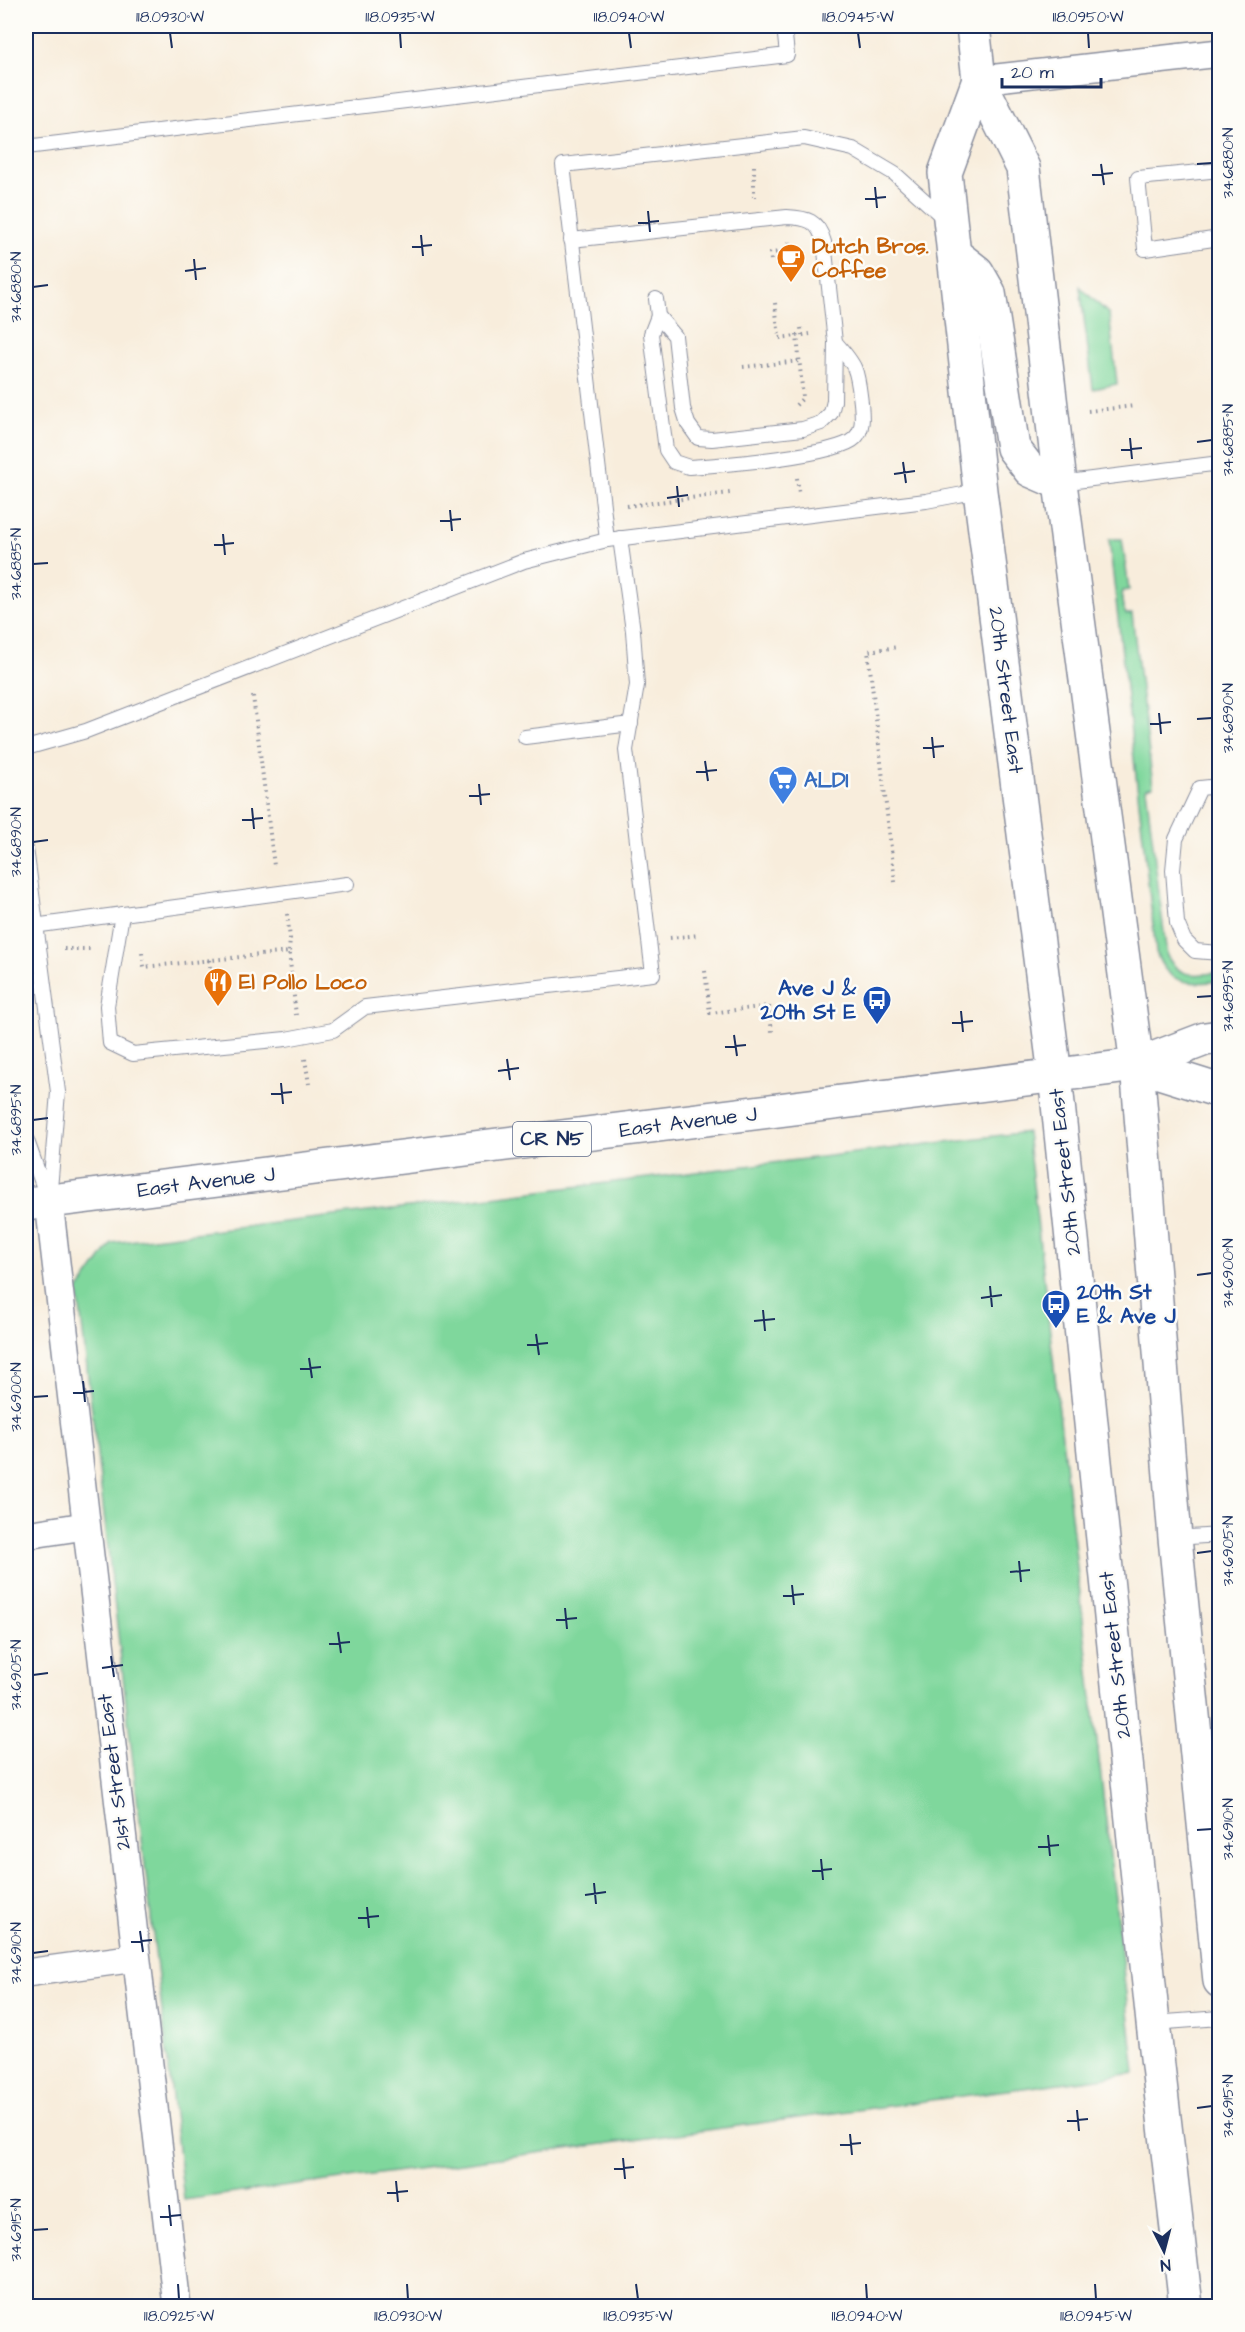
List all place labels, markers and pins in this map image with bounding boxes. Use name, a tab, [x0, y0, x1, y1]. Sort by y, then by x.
place label: Dutch Bros. Coffee	[812, 232, 929, 285]
cafe icon: Dutch Bros. Coffee	[775, 242, 807, 284]
supermarket icon: ALDI	[767, 764, 799, 806]
place label: ALDI	[804, 766, 849, 795]
restaurant icon: El Pollo Loco	[202, 966, 234, 1008]
place label: El Pollo Loco	[239, 968, 367, 997]
place label: Ave J & 20th St E	[760, 974, 857, 1027]
bus stop icon: Ave J & 20th St E	[861, 984, 893, 1026]
place label: 20th St E & Ave J	[1076, 1278, 1176, 1331]
bus stop icon: 20th St E & Ave J	[1040, 1288, 1072, 1330]

